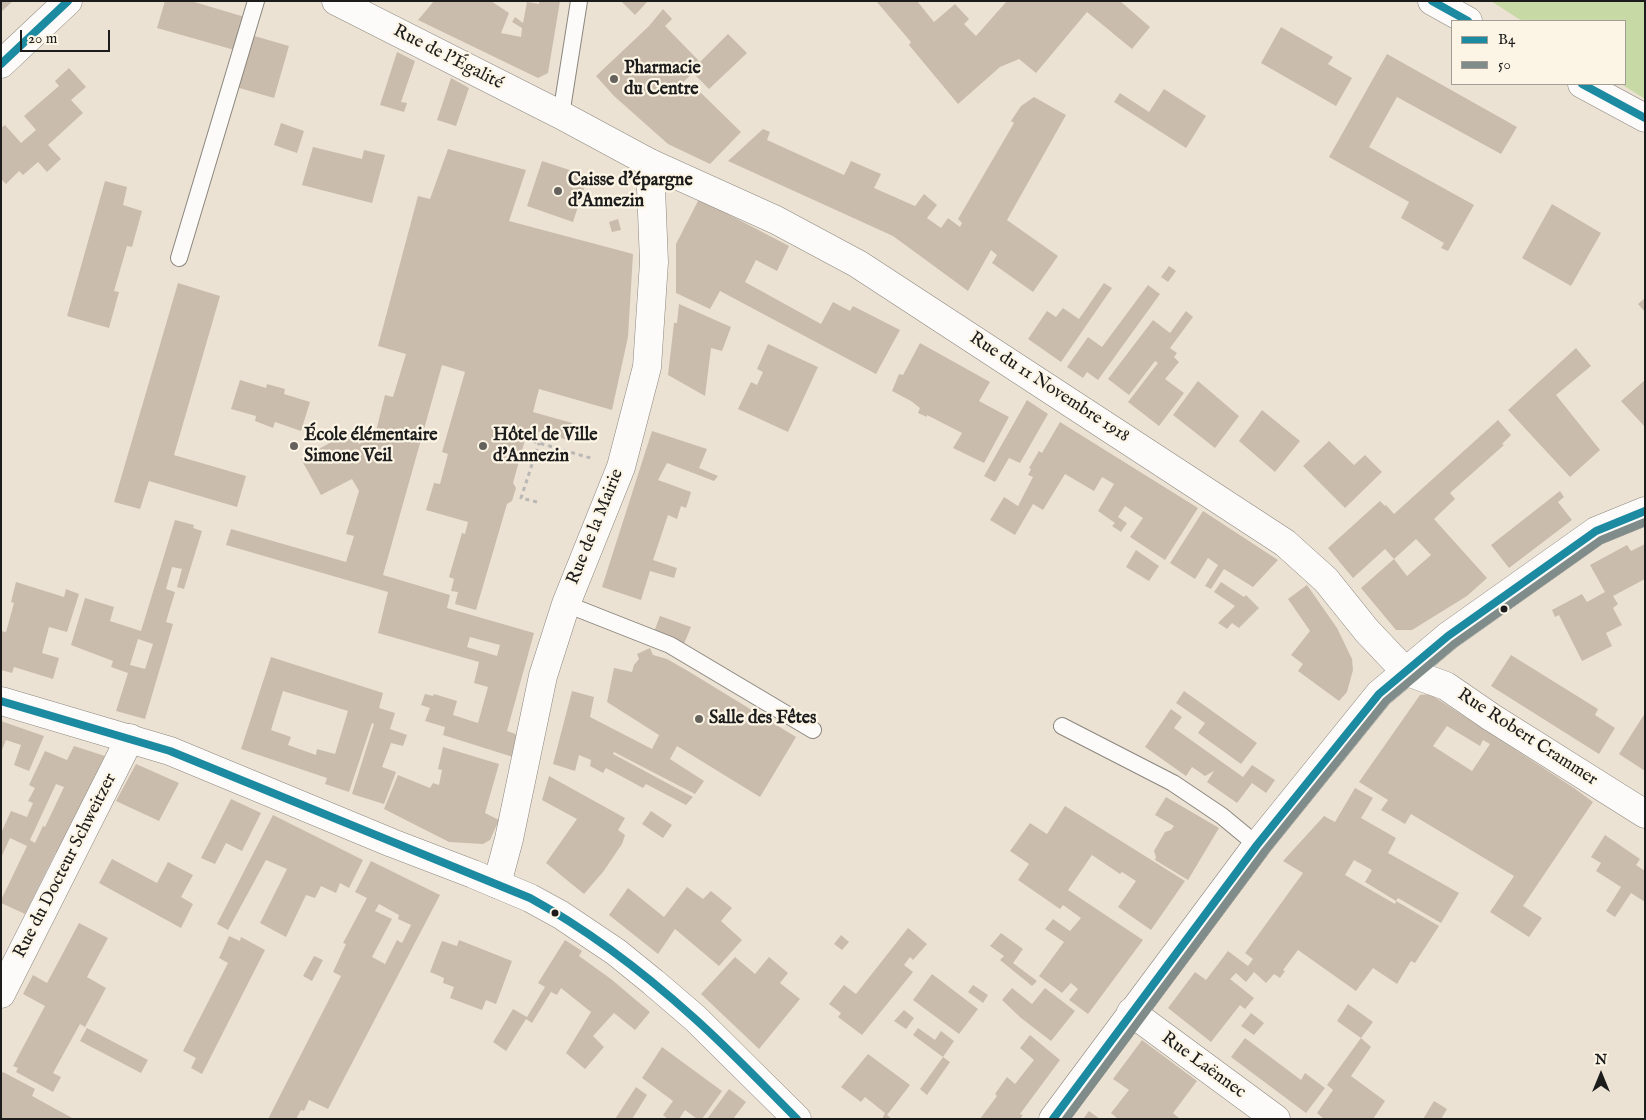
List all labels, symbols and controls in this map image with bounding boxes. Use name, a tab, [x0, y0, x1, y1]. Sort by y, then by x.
scale bar	[22, 20, 112, 52]
legend	[1451, 20, 1626, 85]
street label: Rue de l'Égalité	[389, 21, 507, 95]
text: 20 m	[28, 29, 57, 48]
text: B4	[1498, 30, 1515, 49]
text: 50	[1498, 55, 1511, 74]
place label: Pharmacie du Centre	[624, 58, 701, 100]
marker: Pharmacie du Centre	[608, 73, 620, 85]
place label: Caisse d'épargne d'Annezin	[568, 170, 693, 212]
marker: Caisse d'épargne d'Annezin	[552, 185, 564, 197]
street label: Rue du 11 Novembre 1918	[965, 328, 1133, 448]
place label: École élémentaire Simone Veil	[304, 425, 438, 468]
place label: Hôtel de Ville d'Annezin	[493, 425, 598, 468]
marker: École élémentaire Simone Veil	[288, 440, 300, 452]
marker: Hôtel de Ville d'Annezin	[477, 440, 489, 452]
street label: Rue de la Mairie	[563, 466, 629, 588]
unlabelled marker	[1499, 604, 1509, 614]
street label: Rue Robert Crammer	[1453, 685, 1601, 791]
place label: Salle des Fêtes	[709, 708, 816, 730]
marker: Salle des Fêtes	[693, 713, 705, 725]
street label: Rue du Docteur Schweitzer	[10, 770, 122, 962]
unlabelled marker	[550, 908, 560, 918]
street label: Rue Laënnec	[1157, 1028, 1249, 1104]
north arrow	[1576, 1050, 1626, 1100]
text: N	[1595, 1051, 1607, 1069]

